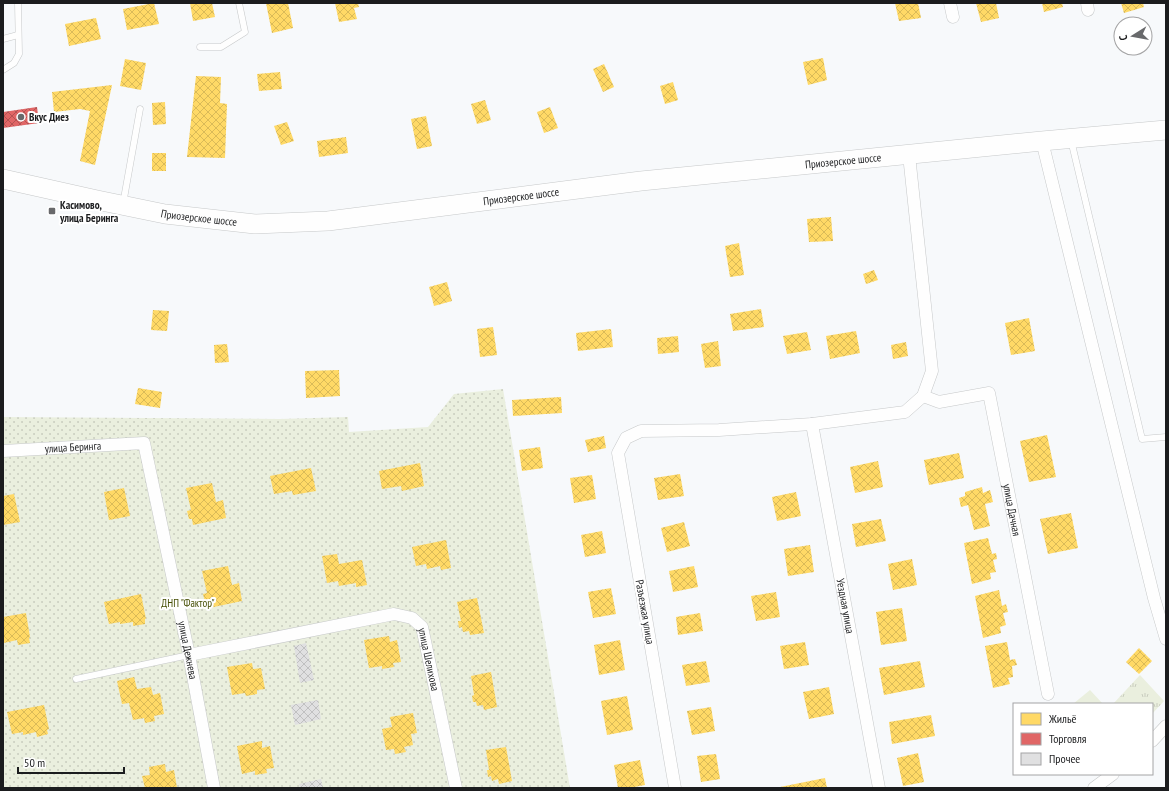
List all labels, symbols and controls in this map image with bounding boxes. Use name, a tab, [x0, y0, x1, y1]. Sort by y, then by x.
north arrow	[1113, 16, 1153, 56]
text: С	[1116, 34, 1131, 42]
place label: Вкус Диез	[29, 110, 69, 124]
marker: Вкус Диез	[16, 112, 26, 122]
street label: Приозерское шоссе	[804, 150, 882, 172]
street label: Приозерское шоссе	[482, 184, 560, 208]
place label: Касимово, улица Беринга	[59, 198, 119, 225]
marker: Касимово, улица Беринга	[47, 206, 57, 216]
street label: Приозерское шоссе	[160, 206, 238, 229]
street label: улица Беринга	[44, 438, 101, 456]
street label: улица Дачная	[1000, 483, 1024, 537]
street label: Уездная улица	[834, 577, 857, 635]
street label: Разъезжая улица	[632, 579, 658, 645]
park label: ДНП "Фактор"	[161, 596, 215, 610]
street label: улица Дежнева	[175, 620, 200, 680]
street label: улица Шелихова	[415, 626, 442, 692]
legend	[1013, 703, 1153, 775]
text: Жильё	[1048, 711, 1076, 726]
text: Торговля	[1049, 731, 1087, 746]
scale bar	[18, 749, 124, 775]
text: Прочее	[1049, 751, 1080, 766]
text: 50 m	[24, 755, 45, 770]

